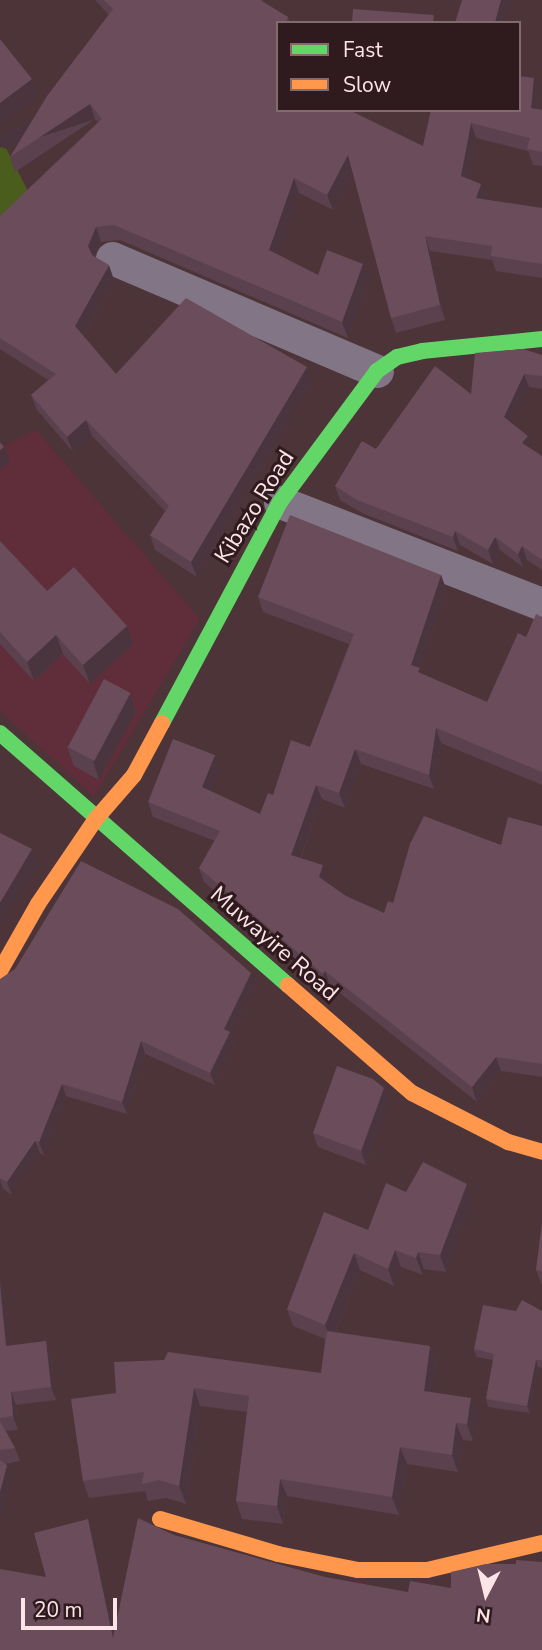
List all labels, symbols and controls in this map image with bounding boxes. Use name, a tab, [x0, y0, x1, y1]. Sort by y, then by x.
legend	[276, 21, 521, 112]
text: Fast	[343, 36, 383, 64]
text: Slow	[343, 71, 391, 99]
street label: Kibazo Road	[209, 445, 301, 569]
street label: Muwayire Road	[204, 881, 344, 1007]
north arrow	[451, 1559, 521, 1629]
scale bar	[24, 1584, 121, 1628]
text: 20 m	[34, 1596, 83, 1624]
text: N	[475, 1601, 492, 1629]

